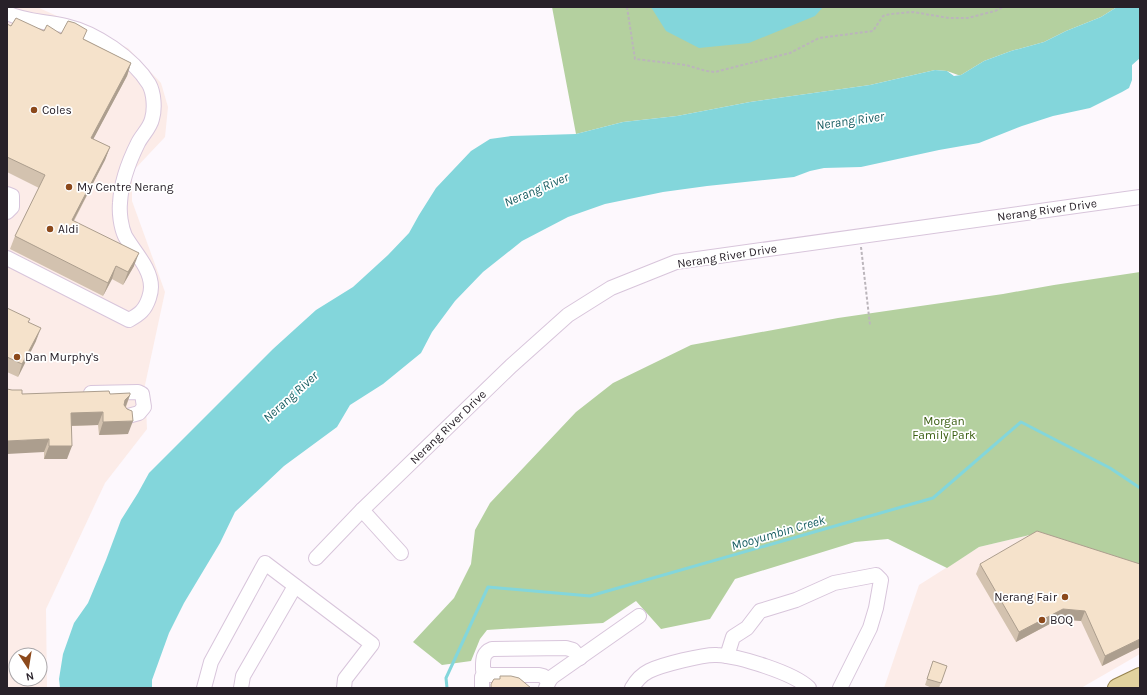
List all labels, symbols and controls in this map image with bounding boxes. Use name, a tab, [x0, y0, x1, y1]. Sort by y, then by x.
place label: Coles	[42, 103, 72, 117]
marker: Coles	[29, 105, 39, 115]
water label: Nerang River	[815, 108, 886, 133]
water label: Nerang River	[502, 169, 571, 210]
place label: My Centre Nerang	[77, 180, 174, 194]
marker: My Centre Nerang	[64, 182, 74, 192]
street label: Nerang River Drive	[996, 196, 1098, 224]
place label: Aldi	[58, 222, 79, 236]
marker: Aldi	[45, 224, 55, 234]
street label: Nerang River Drive	[676, 241, 778, 271]
place label: Dan Murphy's	[25, 350, 99, 364]
marker: Dan Murphy's	[12, 352, 22, 362]
water label: Nerang River	[260, 368, 321, 425]
street label: Nerang River Drive	[407, 387, 489, 467]
park label: Morgan Family Park	[912, 414, 976, 442]
water label: Mooyumbin Creek	[730, 512, 827, 553]
place label: Nerang Fair	[994, 590, 1058, 604]
marker: Nerang Fair	[1060, 592, 1070, 602]
place label: BOQ	[1050, 613, 1073, 627]
marker: BOQ	[1037, 615, 1047, 625]
north arrow	[8, 647, 48, 687]
text: N	[25, 669, 35, 683]

